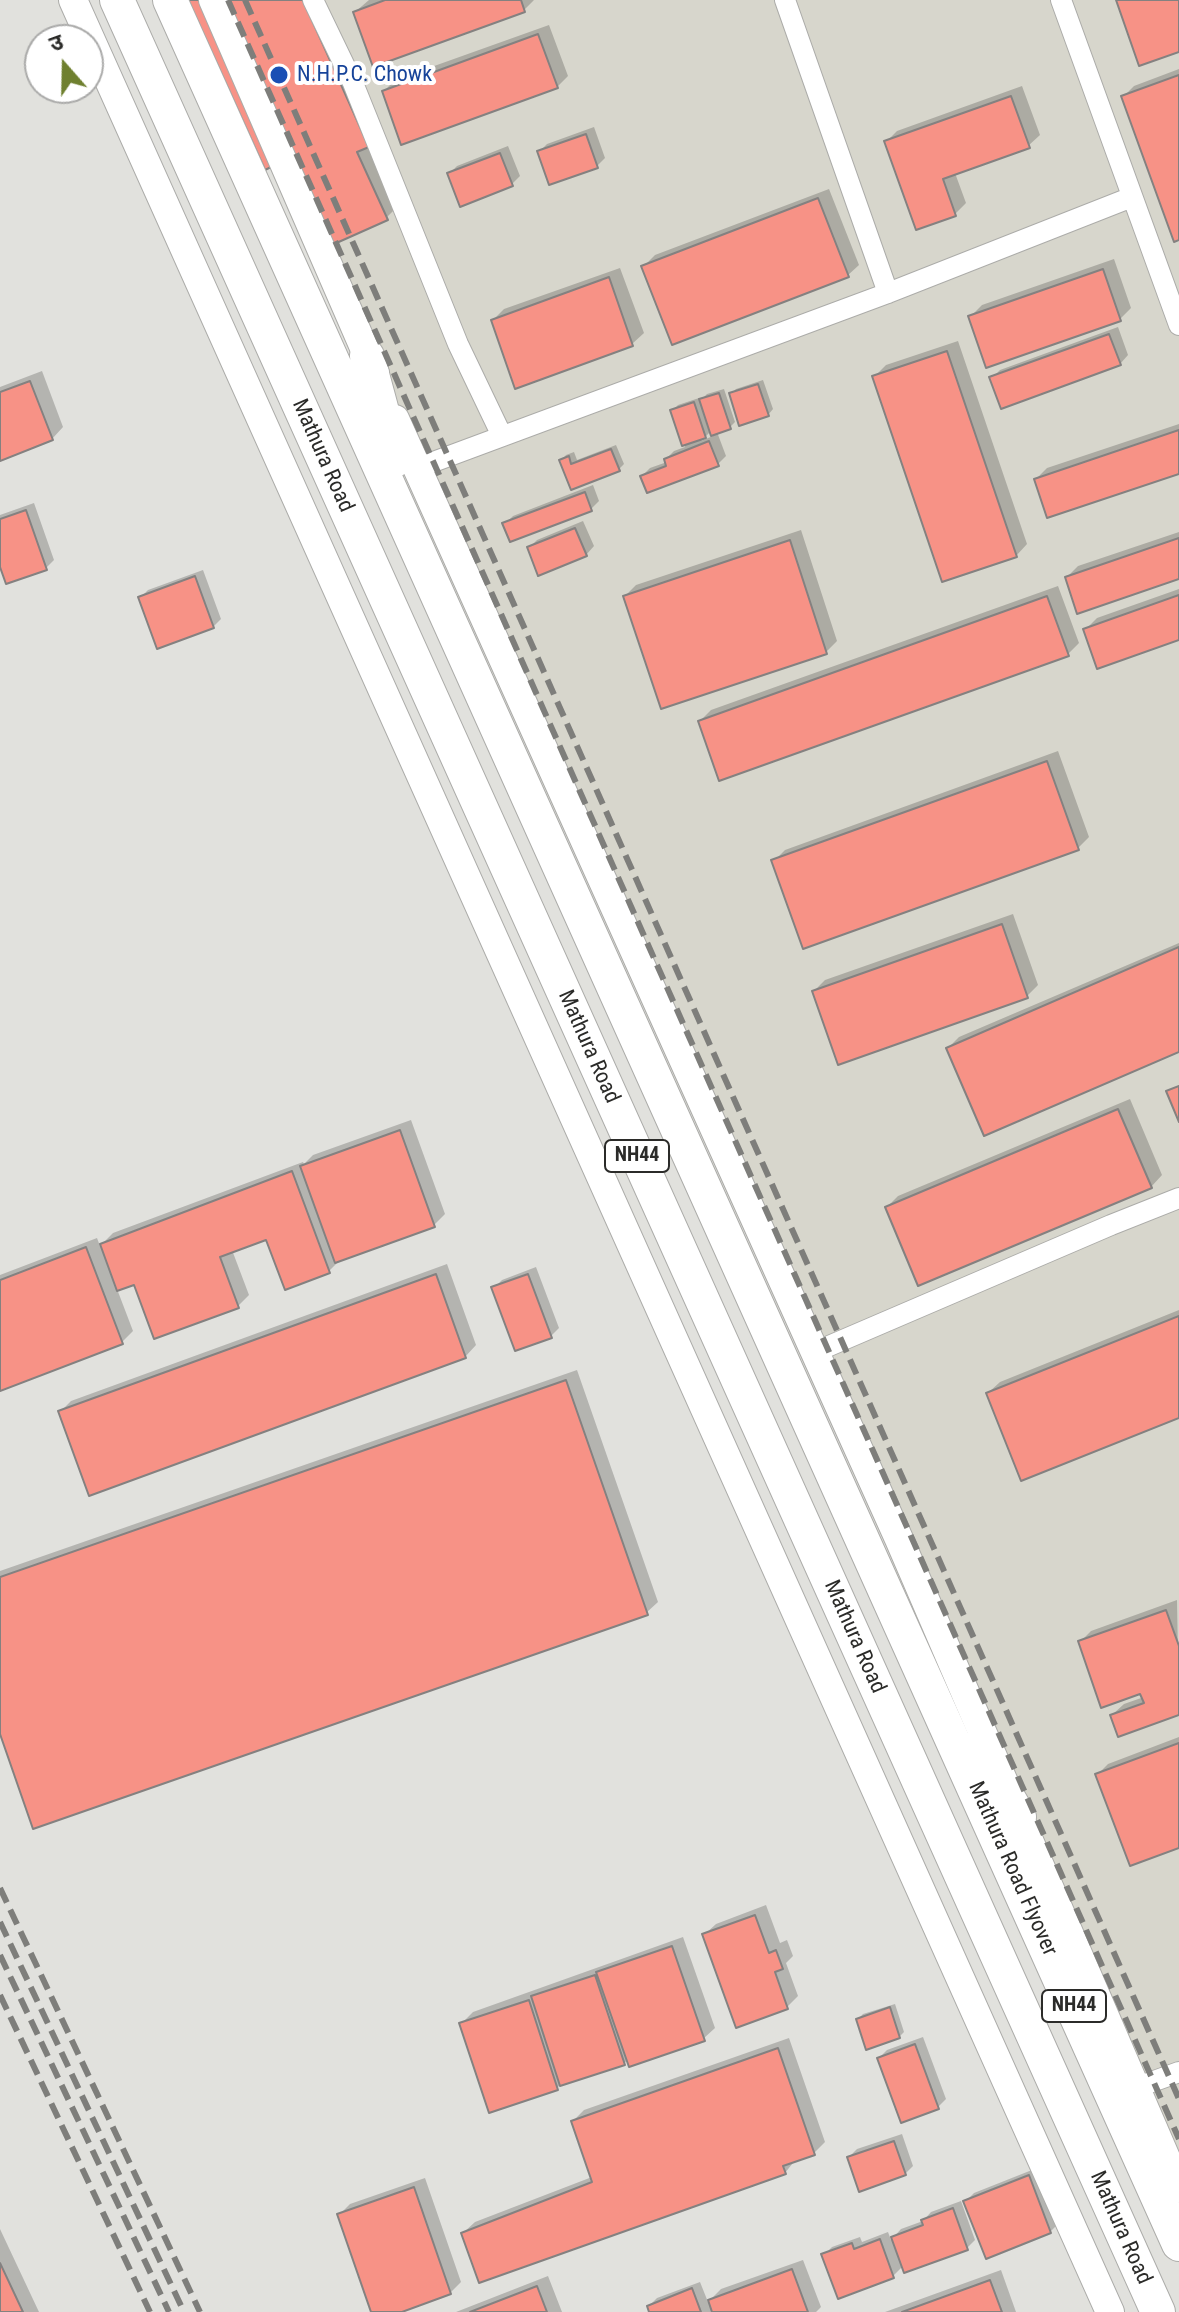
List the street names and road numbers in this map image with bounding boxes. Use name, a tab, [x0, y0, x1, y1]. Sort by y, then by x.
street label: Mathura Road	[285, 395, 359, 517]
street label: Mathura Road	[551, 986, 625, 1108]
road number: NH44	[605, 1140, 669, 1172]
street label: Mathura Road	[817, 1576, 891, 1698]
street label: Mathura Road Flyover	[962, 1778, 1062, 1960]
road number: NH44	[1042, 1990, 1106, 2022]
street label: Mathura Road	[1083, 2167, 1157, 2289]

